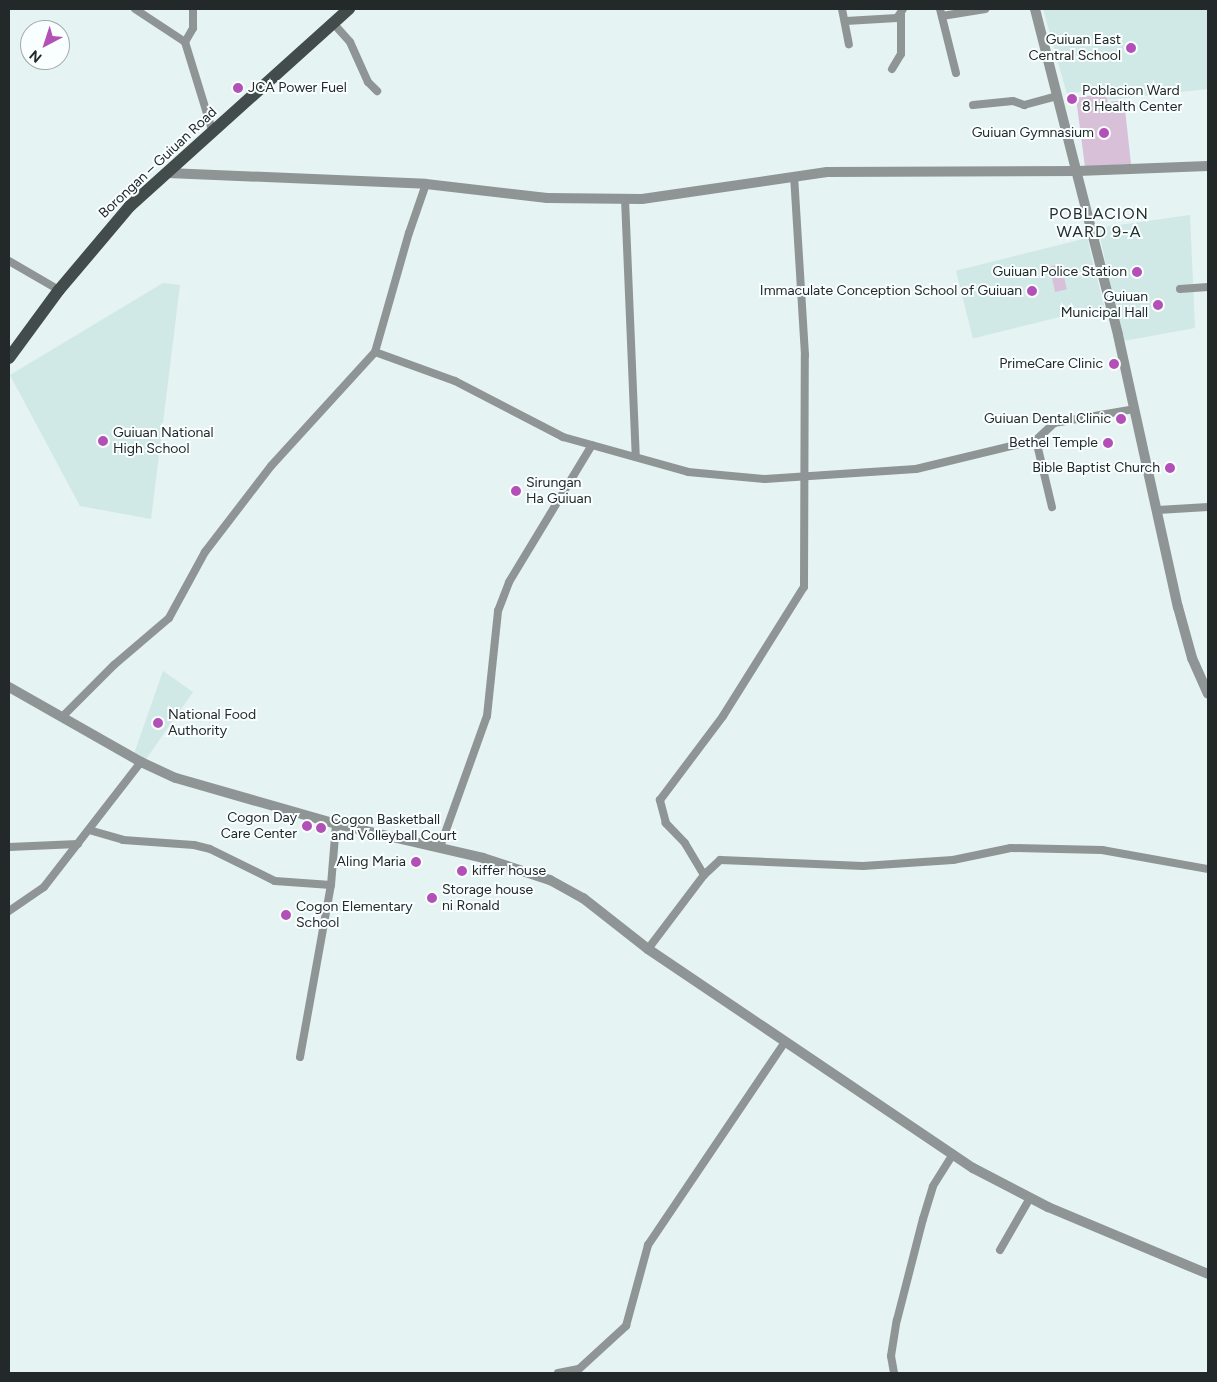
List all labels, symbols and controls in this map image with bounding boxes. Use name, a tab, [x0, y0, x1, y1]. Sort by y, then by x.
north arrow	[20, 20, 70, 70]
place label: Guiuan East Central School	[1028, 32, 1121, 64]
marker: Guiuan East Central School	[1125, 42, 1137, 54]
text: N	[26, 46, 45, 66]
place label: JCA Power Fuel	[248, 80, 347, 96]
marker: JCA Power Fuel	[232, 82, 244, 94]
place label: Poblacion Ward 8 Health Center	[1082, 83, 1182, 115]
marker: Poblacion Ward 8 Health Center	[1066, 93, 1078, 105]
street label: Borongan – Guiuan Road	[95, 104, 221, 222]
place label: Guiuan Gymnasium	[972, 125, 1094, 141]
marker: Guiuan Gymnasium	[1098, 127, 1110, 139]
district label: POBLACION WARD 9-A	[1048, 204, 1150, 242]
place label: Guiuan Police Station	[993, 264, 1127, 280]
marker: Guiuan Police Station	[1131, 266, 1143, 278]
place label: Immaculate Conception School of Guiuan	[760, 283, 1022, 299]
marker: Immaculate Conception School of Guiuan	[1026, 285, 1038, 297]
place label: Guiuan Municipal Hall	[1061, 289, 1148, 322]
marker: Guiuan Municipal Hall	[1152, 299, 1164, 311]
place label: PrimeCare Clinic	[999, 356, 1103, 372]
marker: PrimeCare Clinic	[1107, 357, 1121, 371]
place label: Guiuan Dental Clinic	[984, 411, 1111, 427]
marker: Guiuan Dental Clinic	[1115, 413, 1127, 425]
place label: Guiuan National High School	[113, 425, 214, 458]
marker: Guiuan National High School	[97, 435, 109, 447]
place label: Bethel Temple	[1009, 435, 1098, 451]
marker: Bethel Temple	[1102, 437, 1114, 449]
place label: Bible Baptist Church	[1032, 460, 1160, 476]
marker: Bible Baptist Church	[1164, 462, 1176, 474]
place label: Sirungan Ha Guiuan	[526, 475, 592, 508]
marker: Sirungan Ha Guiuan	[510, 485, 522, 497]
place label: National Food Authority	[168, 707, 256, 740]
marker: National Food Authority	[152, 717, 164, 729]
place label: Cogon Day Care Center	[221, 810, 297, 842]
place label: Cogon Basketball and Volleyball Court	[331, 812, 457, 844]
marker: Cogon Day Care Center	[301, 820, 313, 832]
marker: Cogon Basketball and Volleyball Court	[315, 822, 327, 834]
place label: Aling Maria	[337, 854, 406, 870]
marker: Aling Maria	[410, 856, 422, 868]
place label: kiffer house	[472, 863, 546, 879]
marker: kiffer house	[456, 865, 468, 877]
place label: Storage house ni Ronald	[442, 882, 533, 914]
marker: Storage house ni Ronald	[426, 892, 438, 904]
place label: Cogon Elementary School	[296, 899, 413, 932]
marker: Cogon Elementary School	[280, 909, 292, 921]

